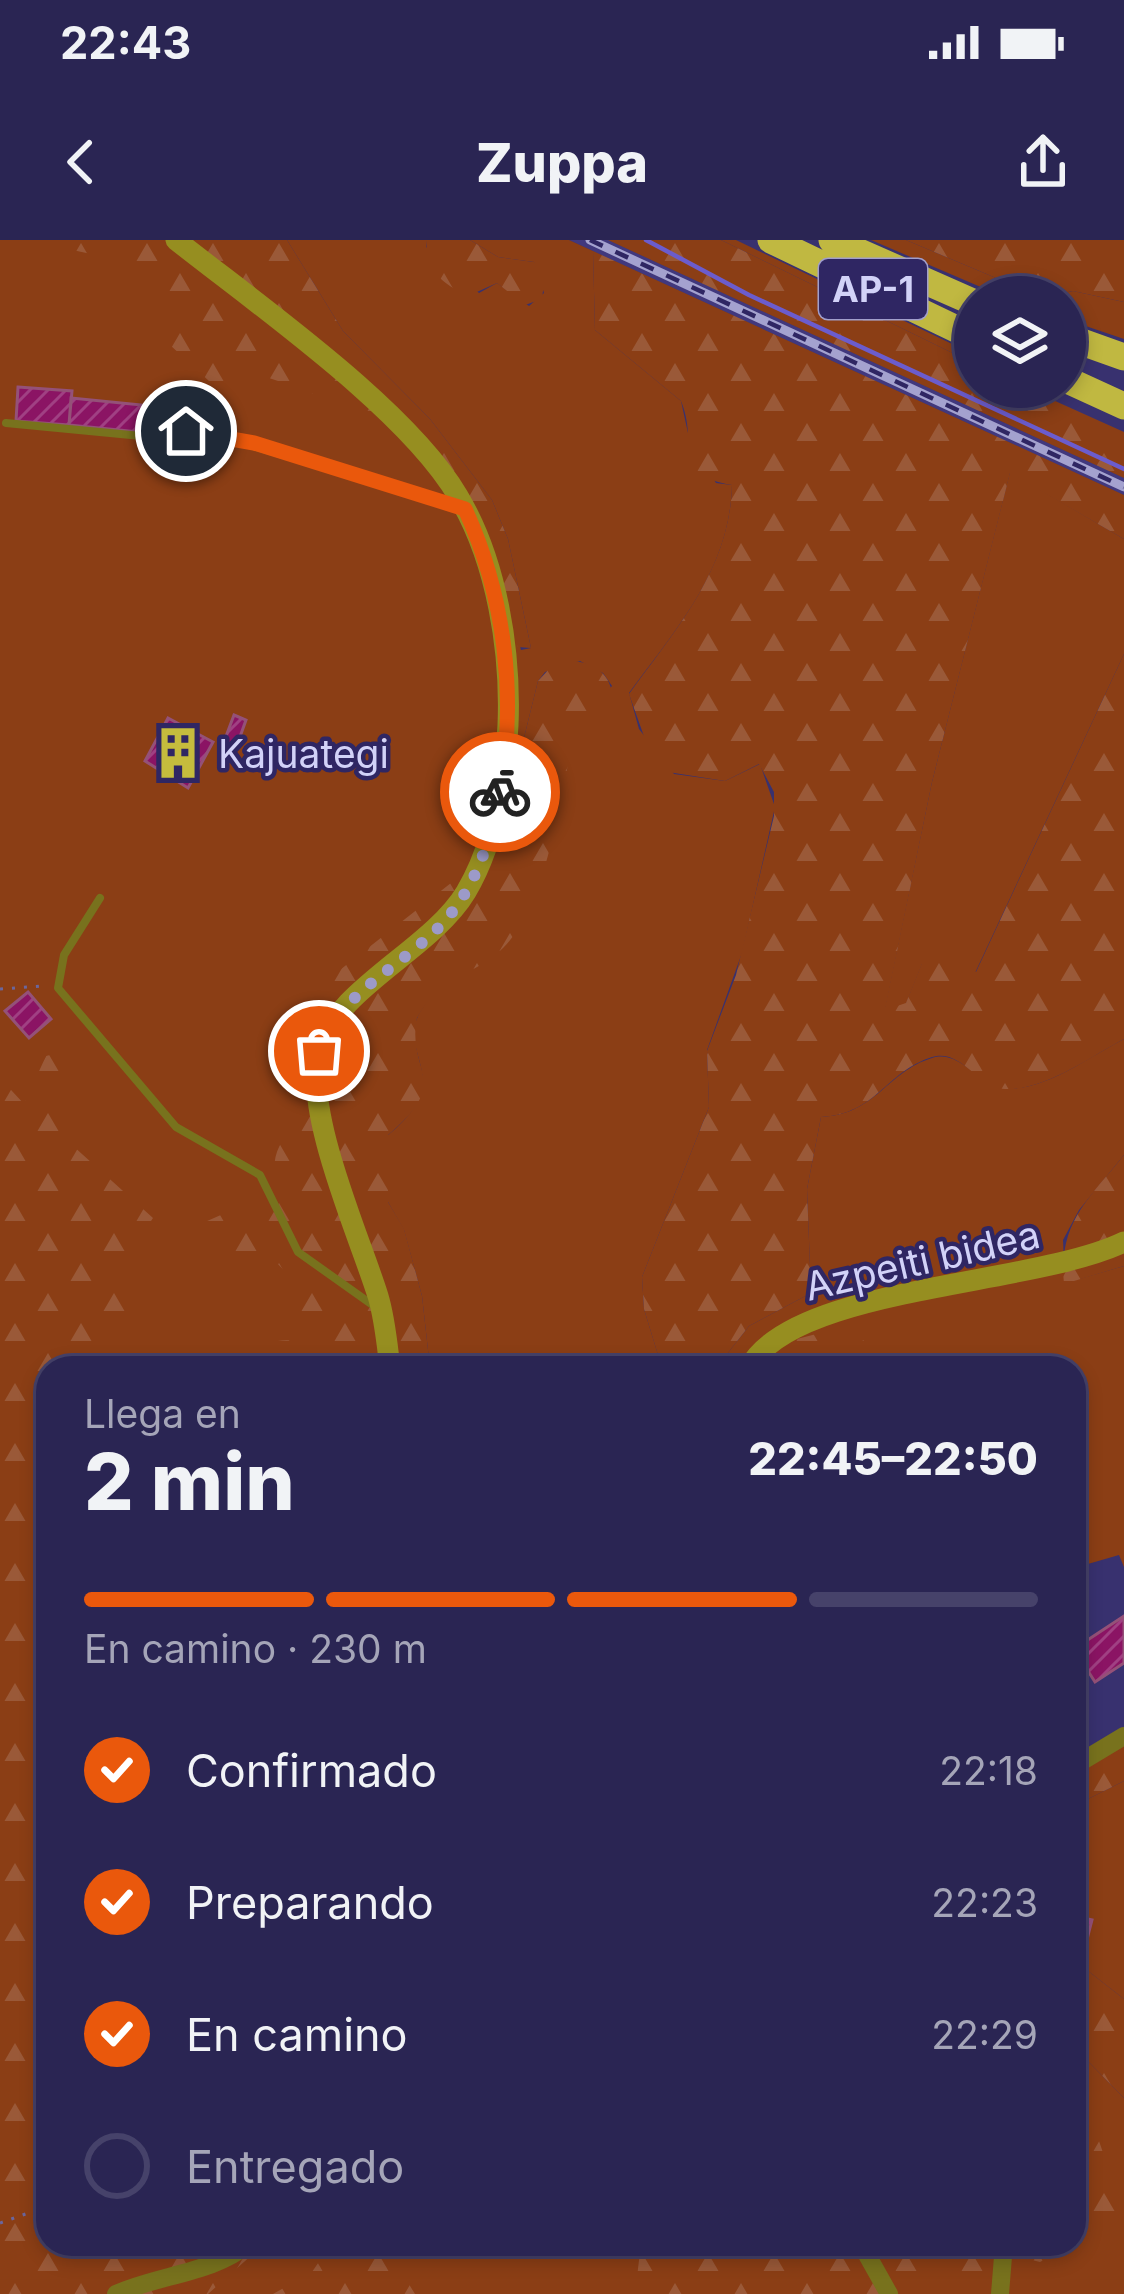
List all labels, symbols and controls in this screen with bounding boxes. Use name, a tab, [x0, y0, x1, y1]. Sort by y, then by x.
text: 22:43	[60, 15, 191, 70]
icon: back	[48, 129, 114, 195]
icon: share	[1010, 129, 1076, 195]
text: Zuppa	[476, 130, 648, 195]
road number: AP-1	[819, 259, 927, 319]
map controls	[954, 276, 1086, 408]
button: layers	[954, 276, 1086, 408]
pin	[135, 380, 237, 482]
icon: home	[153, 398, 219, 464]
building icon: Kajuategi	[149, 724, 207, 782]
place label: Kajuategi	[218, 730, 389, 777]
courier	[440, 732, 560, 852]
icon: bike	[467, 759, 533, 825]
pin	[268, 1000, 370, 1102]
icon: bag	[286, 1018, 352, 1084]
street label: Azpeiti bidea	[800, 1210, 1044, 1310]
text: Llega en	[84, 1390, 241, 1437]
text: 22:45–22:50	[748, 1431, 1038, 1486]
text: 2 min	[84, 1434, 295, 1529]
text: En camino · 230 m	[84, 1625, 427, 1672]
icon: check	[84, 1737, 150, 1803]
text: Confirmado	[186, 1743, 437, 1798]
text: 22:18	[939, 1747, 1038, 1794]
icon: check	[84, 1869, 150, 1935]
text: Preparando	[186, 1875, 434, 1930]
text: 22:23	[931, 1879, 1038, 1926]
icon: check	[84, 2001, 150, 2067]
text: En camino	[186, 2007, 408, 2062]
text: 22:29	[931, 2011, 1038, 2058]
text: Entregado	[186, 2139, 404, 2194]

